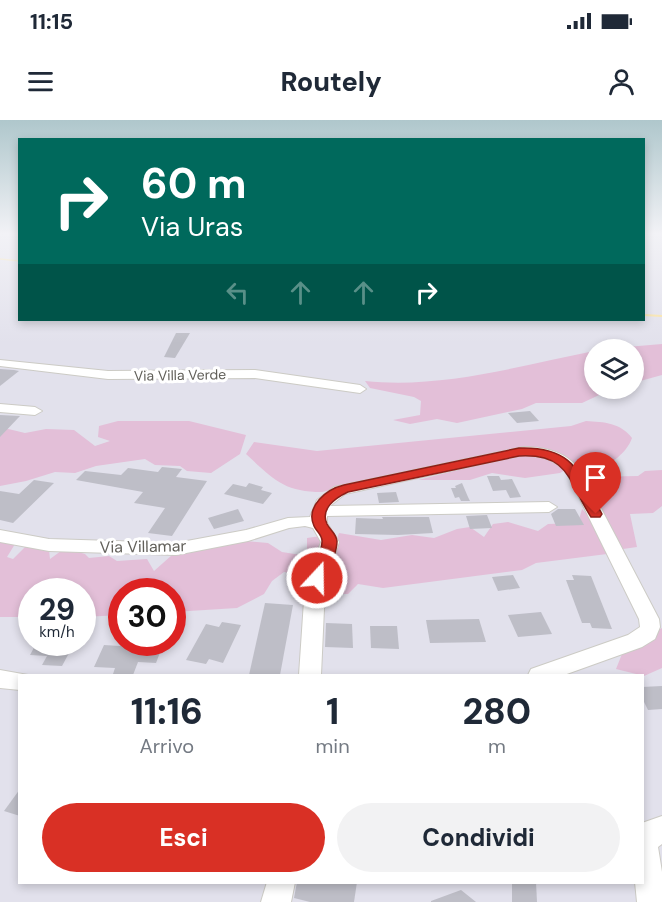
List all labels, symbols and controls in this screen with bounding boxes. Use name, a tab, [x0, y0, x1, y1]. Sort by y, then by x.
text: 11:15	[30, 7, 73, 36]
text: Routely	[280, 64, 382, 99]
icon: menu	[24, 65, 57, 98]
icon: person	[605, 65, 638, 98]
text: 60 m	[141, 156, 247, 211]
icon: right	[42, 162, 120, 240]
text: Via Uras	[141, 209, 243, 244]
icon: left	[221, 276, 254, 309]
icon: ahead	[284, 276, 317, 309]
icon: ahead	[347, 276, 380, 309]
icon: right	[410, 276, 443, 309]
map controls	[584, 339, 644, 399]
button: layers	[584, 339, 644, 399]
street label: Via Villa Verde	[134, 365, 226, 385]
pin	[570, 452, 621, 514]
icon: arrive	[579, 461, 612, 494]
street label: Via Villamar	[99, 535, 187, 558]
position arrow	[285, 546, 349, 610]
speed limit sign: 30	[108, 578, 186, 656]
text: 29	[39, 590, 75, 629]
text: km/h	[39, 622, 75, 642]
text: 11:16	[131, 688, 203, 735]
text: 1	[326, 688, 339, 735]
text: 280	[462, 688, 531, 735]
text: Arrivo	[139, 733, 194, 759]
text: min	[316, 733, 350, 759]
text: m	[488, 733, 506, 759]
button: Esci	[42, 803, 325, 872]
button: Condividi	[337, 803, 620, 872]

